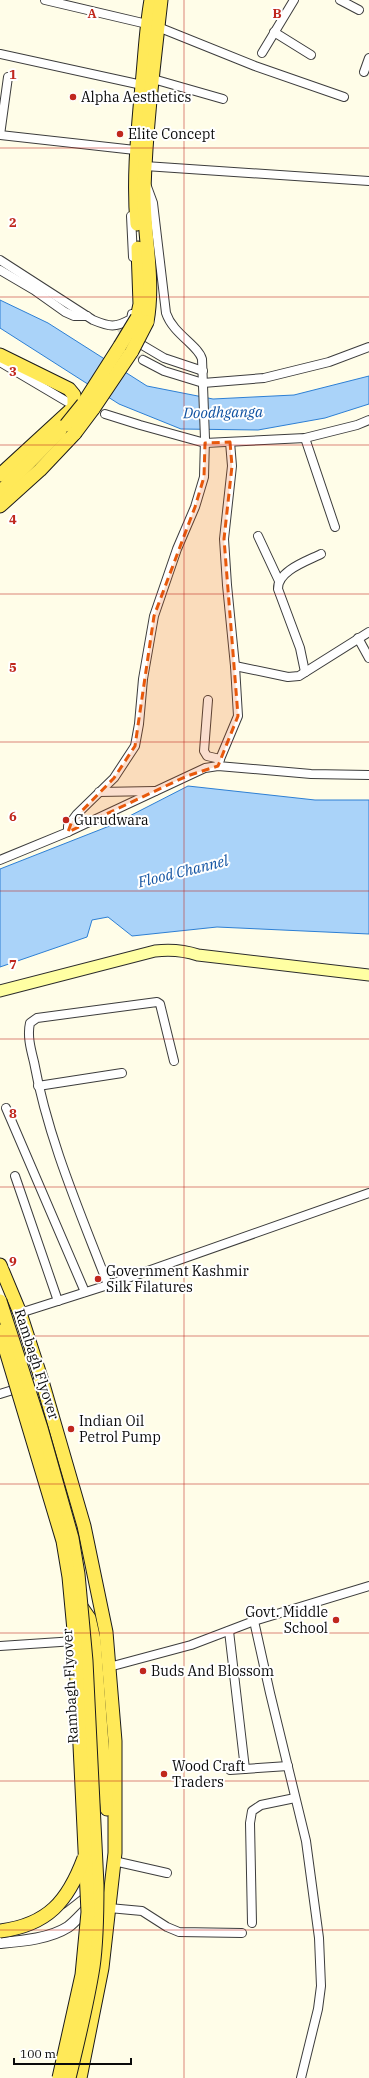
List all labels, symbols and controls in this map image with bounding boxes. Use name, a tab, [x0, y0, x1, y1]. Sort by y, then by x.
text: A	[87, 5, 97, 22]
text: B	[272, 5, 282, 22]
text: 1	[9, 66, 17, 83]
place label: Alpha Aesthetics	[81, 88, 191, 106]
marker: Alpha Aesthetics	[68, 92, 78, 102]
place label: Elite Concept	[128, 125, 215, 143]
marker: Elite Concept	[115, 129, 125, 139]
text: 2	[9, 214, 17, 231]
text: 3	[9, 363, 17, 380]
water label: Doodhganga	[182, 402, 264, 422]
text: 4	[9, 511, 17, 528]
text: 5	[9, 659, 17, 676]
text: 6	[9, 808, 17, 825]
place label: Gurudwara	[74, 811, 149, 829]
marker: Gurudwara	[61, 815, 71, 825]
water label: Flood Channel	[135, 850, 231, 892]
text: 7	[9, 956, 17, 973]
text: 8	[9, 1105, 17, 1122]
text: 9	[9, 1253, 17, 1270]
place label: Government Kashmir Silk Filatures	[106, 1262, 249, 1296]
marker: Government Kashmir Silk Filatures	[93, 1274, 103, 1284]
street label: Rambagh Flyover	[11, 1306, 64, 1422]
place label: Indian Oil Petrol Pump	[79, 1412, 161, 1446]
marker: Indian Oil Petrol Pump	[66, 1424, 76, 1434]
place label: Govt. Middle School	[245, 1603, 328, 1637]
marker: Govt. Middle School	[331, 1615, 341, 1625]
street label: Rambagh Flyover	[58, 1627, 82, 1744]
place label: Buds And Blossom	[151, 1662, 274, 1680]
marker: Buds And Blossom	[138, 1666, 148, 1676]
place label: Wood Craft Traders	[172, 1757, 245, 1791]
marker: Wood Craft Traders	[159, 1769, 169, 1779]
scale bar	[14, 2040, 131, 2066]
text: 100 m	[20, 2046, 56, 2061]

